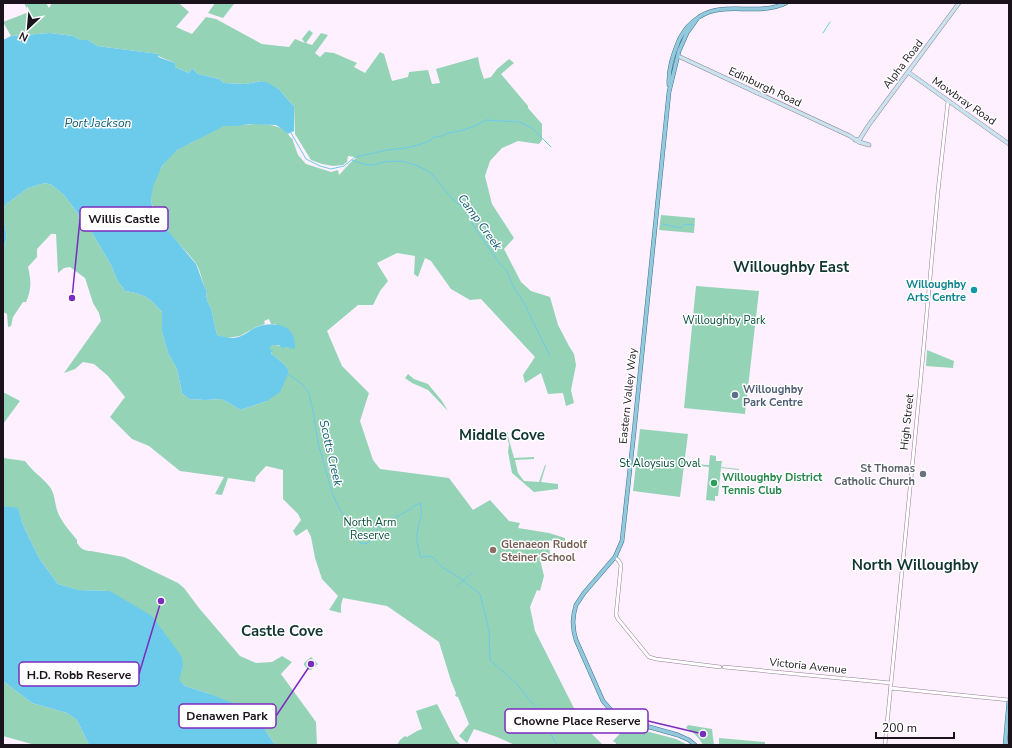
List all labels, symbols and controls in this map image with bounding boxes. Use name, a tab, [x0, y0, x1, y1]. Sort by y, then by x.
north arrow	[8, 8, 48, 48]
text: N	[17, 28, 31, 45]
street label: Alpha Road	[880, 36, 926, 92]
street label: Edinburgh Road	[726, 63, 804, 111]
street label: Mowbray Road	[929, 73, 999, 129]
water label: Port Jackson	[65, 115, 132, 131]
water label: Camp Creek	[454, 191, 506, 254]
callout: Willis Castle	[80, 207, 168, 231]
text: Willis Castle	[88, 211, 160, 227]
district label: Willoughby East	[733, 257, 849, 277]
place label: Willoughby Arts Centre	[906, 277, 966, 305]
marker: Willoughby Arts Centre	[969, 285, 979, 295]
park label: Willoughby Park	[683, 313, 766, 328]
street label: Eastern Valley Way	[615, 347, 641, 445]
place label: Willoughby Park Centre	[743, 382, 803, 410]
marker: Willoughby Park Centre	[730, 390, 740, 400]
street label: High Street	[897, 393, 917, 451]
water label: Scotts Creek	[316, 418, 347, 489]
district label: Middle Cove	[459, 425, 545, 445]
park label: St Aloysius Oval	[619, 456, 701, 471]
place label: St Thomas Catholic Church	[834, 461, 915, 489]
marker: St Thomas Catholic Church	[918, 469, 928, 479]
place label: Willoughby District Tennis Club	[722, 470, 823, 498]
marker: Willoughby District Tennis Club	[709, 478, 719, 488]
park label: North Arm Reserve	[344, 515, 396, 543]
place label: Glenaeon Rudolf Steiner School	[501, 537, 588, 565]
marker: Glenaeon Rudolf Steiner School	[488, 545, 498, 555]
district label: North Willoughby	[852, 555, 978, 575]
district label: Castle Cove	[241, 621, 323, 641]
street label: Victoria Avenue	[768, 654, 848, 678]
callout: H.D. Robb Reserve	[19, 662, 139, 686]
text: H.D. Robb Reserve	[27, 667, 132, 683]
callout: Denawen Park	[179, 704, 276, 728]
text: Denawen Park	[186, 708, 268, 724]
callout: Chowne Place Reserve	[505, 709, 648, 733]
text: Chowne Place Reserve	[513, 713, 641, 729]
scale bar	[876, 714, 954, 740]
text: 200 m	[882, 720, 917, 736]

